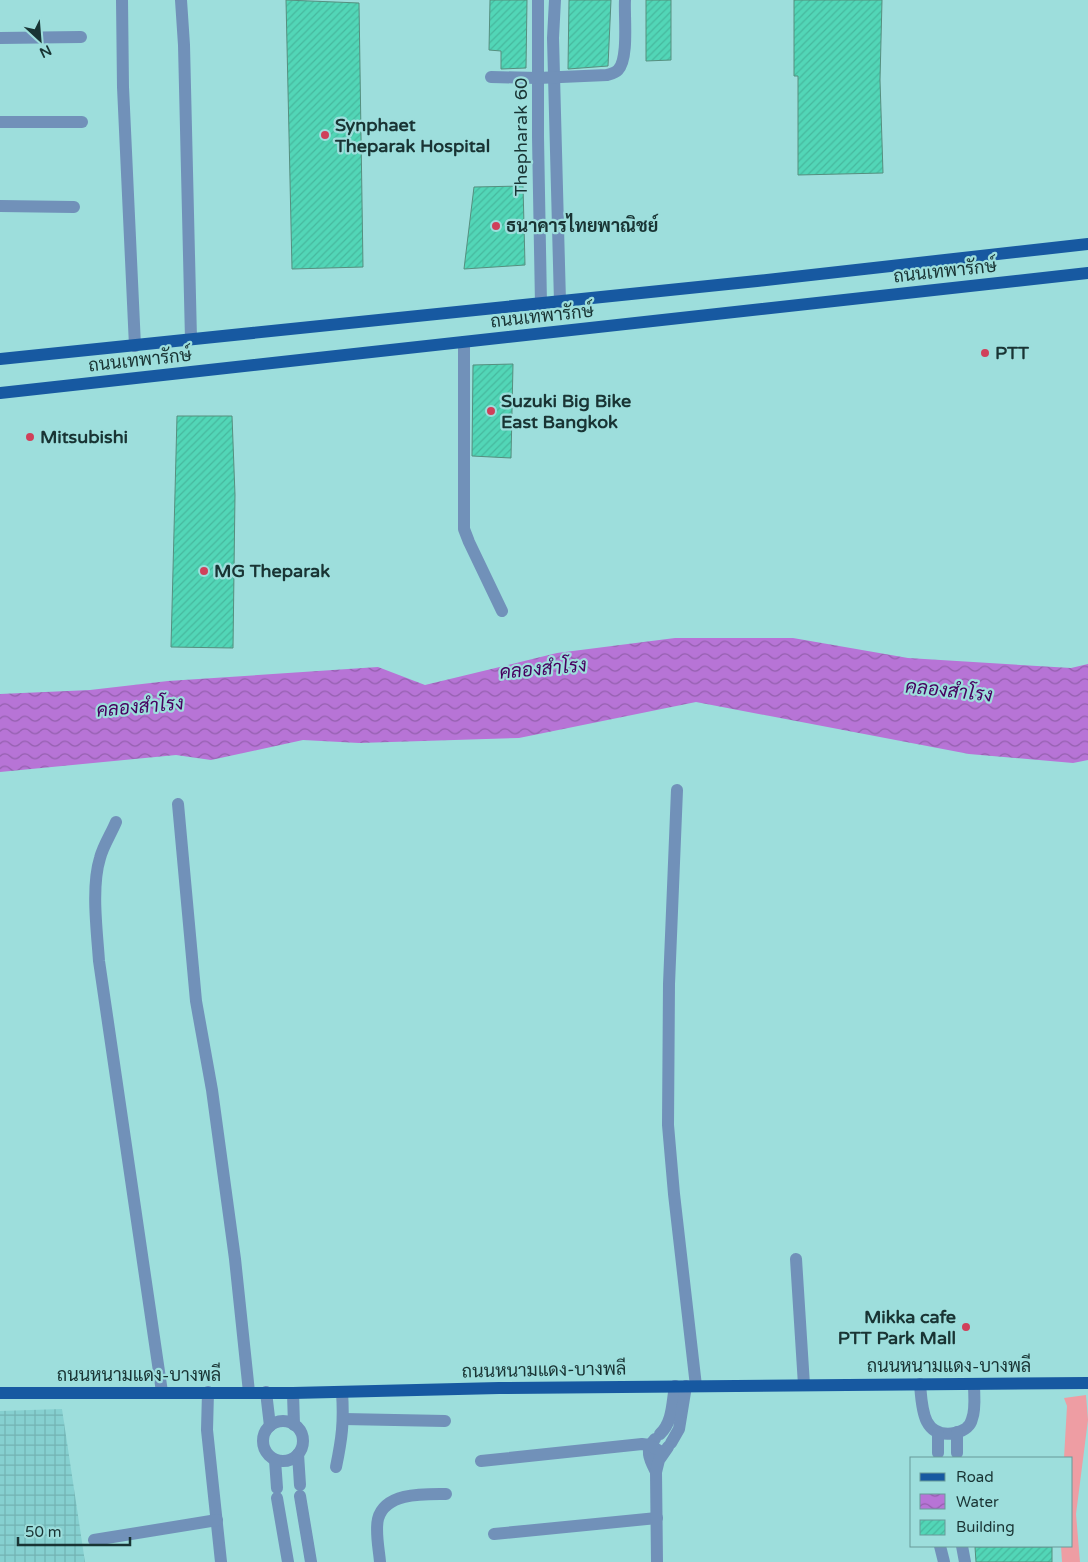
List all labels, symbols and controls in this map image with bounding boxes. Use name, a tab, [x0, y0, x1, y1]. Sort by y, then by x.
north arrow	[15, 15, 65, 65]
text: N	[37, 41, 54, 61]
street label: Thepharak 60	[510, 78, 532, 196]
place label: Synphaet Theparak Hospital	[334, 114, 490, 157]
marker: Synphaet Theparak Hospital	[319, 129, 331, 141]
place label: ธนาคารไทยพาณิชย์	[506, 213, 659, 237]
marker: ธนาคารไทยพาณิชย์	[490, 220, 502, 232]
street label: ถนนเทพารักษ์	[892, 253, 999, 287]
street label: ถนนเทพารักษ์	[489, 298, 596, 332]
street label: ถนนเทพารักษ์	[87, 342, 194, 376]
place label: PTT	[995, 342, 1030, 364]
marker: PTT	[979, 347, 991, 359]
place label: Suzuki Big Bike East Bangkok	[501, 390, 631, 433]
marker: Suzuki Big Bike East Bangkok	[485, 405, 497, 417]
place label: Mitsubishi	[40, 426, 128, 448]
marker: Mitsubishi	[24, 431, 36, 443]
place label: MG Theparak	[214, 560, 330, 582]
marker: MG Theparak	[198, 565, 210, 577]
water label: คลองสำโรง	[498, 652, 588, 684]
water label: คลองสำโรง	[904, 673, 994, 707]
water label: คลองสำโรง	[95, 690, 185, 722]
place label: Mikka cafe PTT Park Mall	[838, 1306, 956, 1349]
marker: Mikka cafe PTT Park Mall	[960, 1321, 972, 1333]
street label: ถนนหนามแดง-บางพลี	[867, 1353, 1031, 1377]
street label: ถนนหนามแดง-บางพลี	[461, 1356, 626, 1382]
street label: ถนนหนามแดง-บางพลี	[57, 1362, 221, 1386]
legend	[910, 1457, 1073, 1547]
text: Road	[956, 1468, 994, 1486]
text: Water	[956, 1493, 999, 1511]
scale bar	[18, 1514, 130, 1546]
text: Building	[956, 1518, 1015, 1536]
text: 50 m	[25, 1523, 62, 1541]

